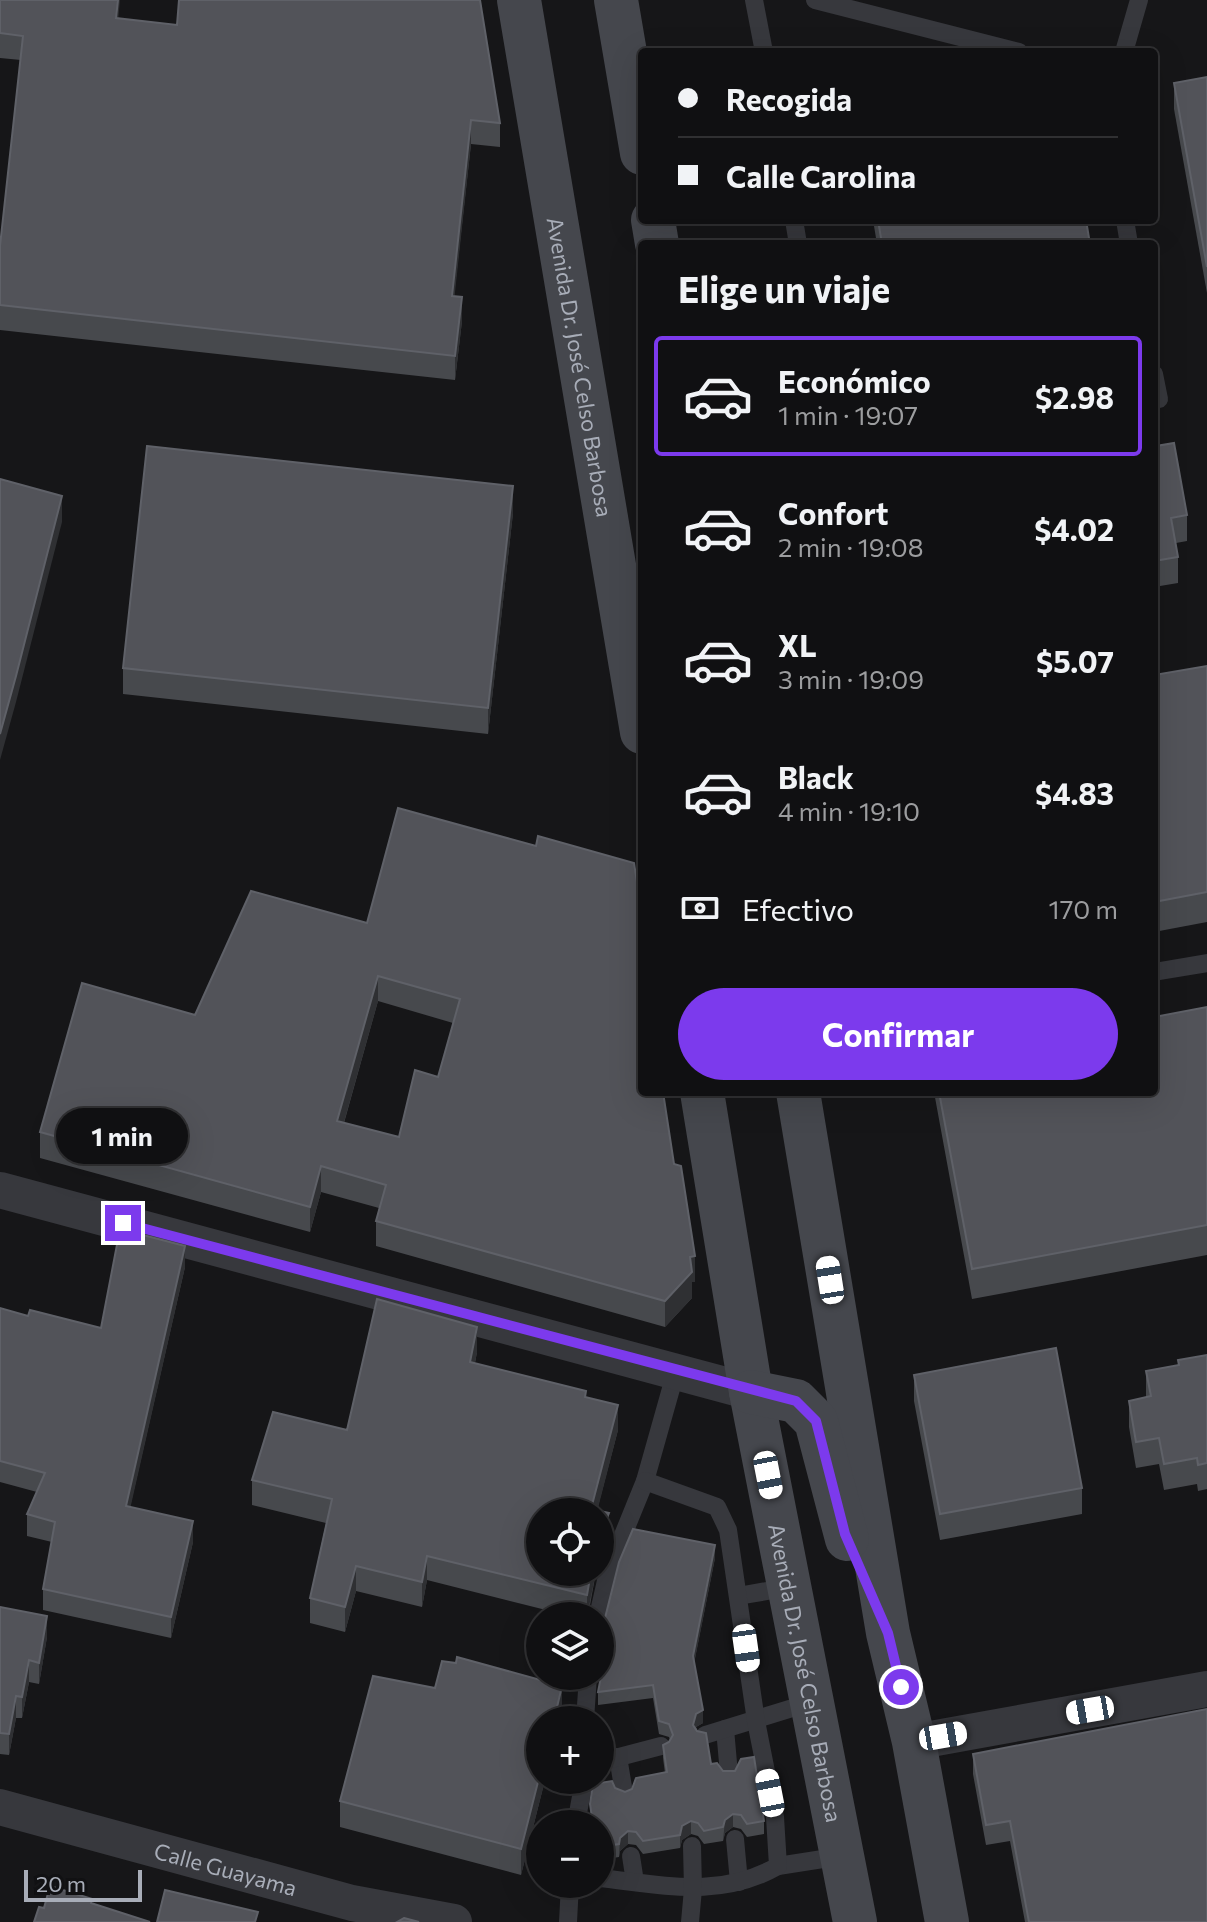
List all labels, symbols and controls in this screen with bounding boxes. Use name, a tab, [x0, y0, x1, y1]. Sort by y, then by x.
text: Recogida	[726, 80, 852, 117]
text: Calle Carolina	[726, 157, 916, 194]
street label: Avenida Dr. José Celso Barbosa	[542, 215, 619, 519]
text: Elige un viaje	[678, 266, 890, 310]
icon: car	[682, 360, 754, 432]
text: Económico	[778, 362, 931, 399]
text: $2.98	[1035, 378, 1114, 415]
text: 1 min · 19:07	[778, 399, 918, 430]
icon: car	[682, 492, 754, 564]
text: Confort	[778, 494, 889, 531]
text: $4.02	[1034, 510, 1114, 547]
text: 2 min · 19:08	[778, 531, 924, 562]
icon: car	[682, 624, 754, 696]
text: XL	[778, 626, 817, 663]
text: $5.07	[1036, 642, 1114, 679]
text: 3 min · 19:09	[778, 663, 924, 694]
icon: car	[682, 756, 754, 828]
text: Black	[778, 758, 854, 795]
text: $4.83	[1035, 774, 1114, 811]
text: 4 min · 19:10	[778, 795, 920, 826]
icon: cash	[678, 886, 722, 930]
text: Efectivo	[742, 890, 854, 927]
text: 170 m	[1049, 893, 1118, 924]
button: Confirmar	[678, 988, 1118, 1080]
callout: 1 min	[57, 1107, 189, 1163]
text: 1 min	[91, 1120, 153, 1151]
route end	[105, 1205, 141, 1241]
car	[814, 1254, 846, 1306]
car	[752, 1449, 784, 1501]
map controls	[526, 1498, 614, 1898]
button: locate	[526, 1498, 614, 1586]
street label: Avenida Dr. José Celso Barbosa	[764, 1521, 849, 1824]
button: layers	[526, 1602, 614, 1690]
car	[731, 1623, 761, 1673]
route start	[883, 1669, 919, 1705]
car	[1064, 1694, 1116, 1726]
button: +	[526, 1706, 614, 1794]
car	[917, 1720, 969, 1752]
car	[754, 1767, 786, 1819]
button: −	[526, 1810, 614, 1898]
street label: Calle Guayama	[151, 1836, 300, 1901]
scale bar	[24, 1866, 142, 1902]
text: 20 m	[36, 1870, 86, 1897]

